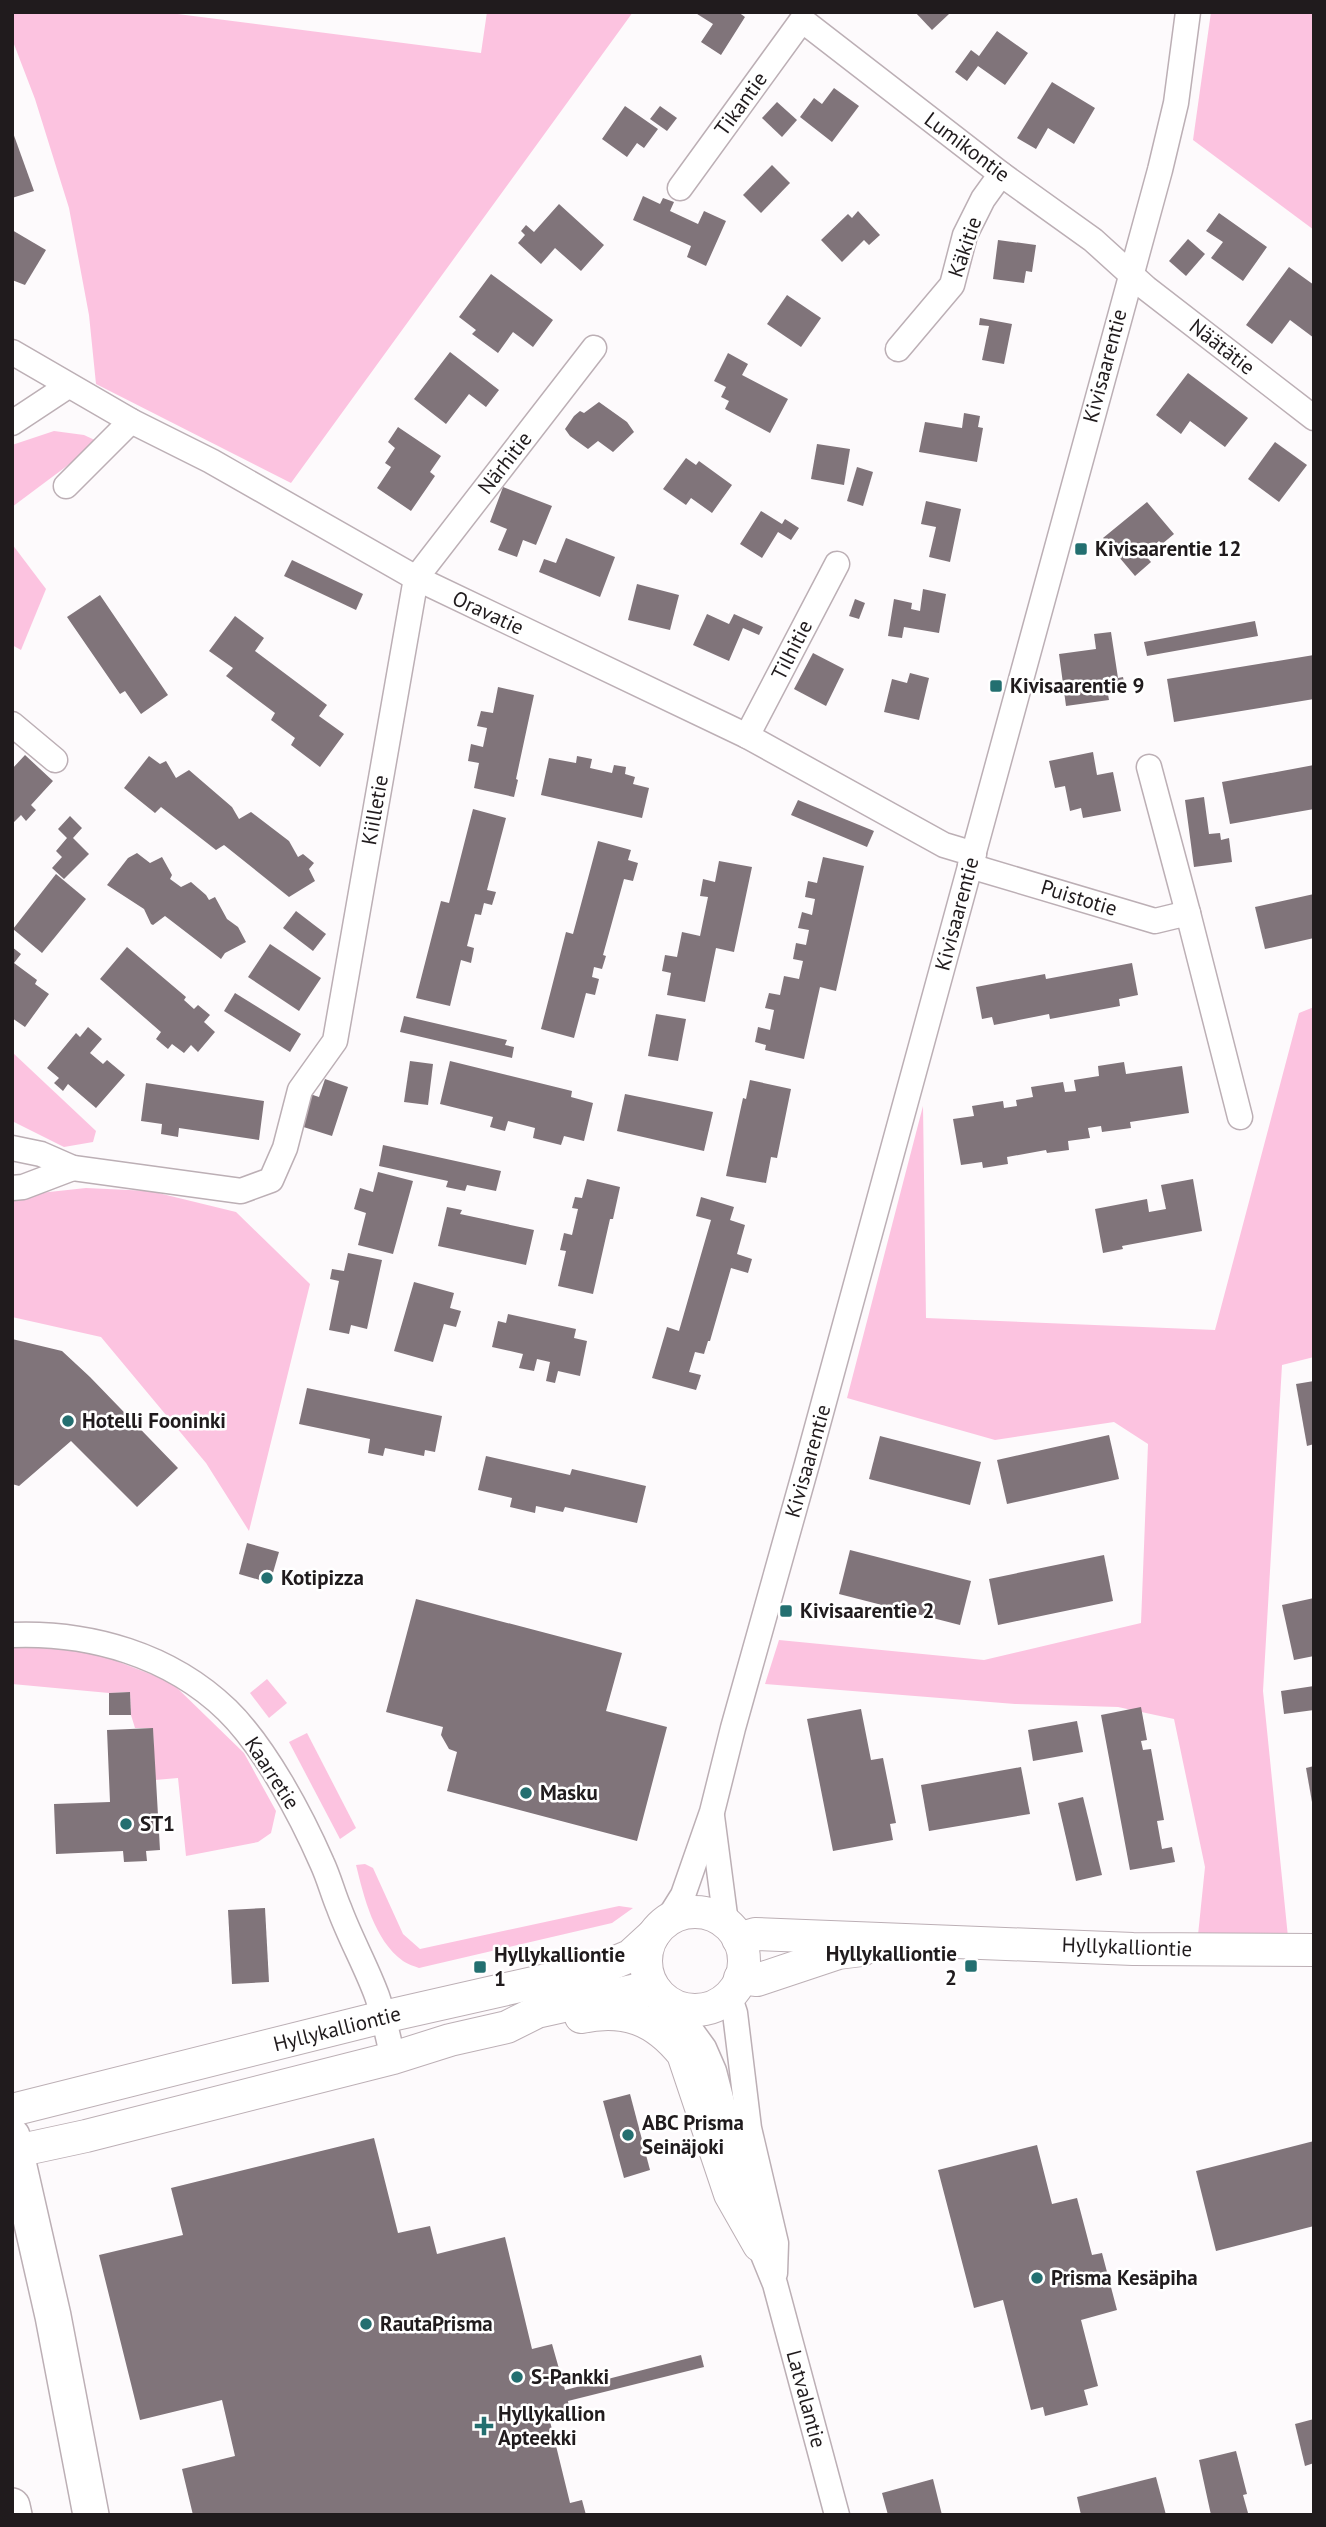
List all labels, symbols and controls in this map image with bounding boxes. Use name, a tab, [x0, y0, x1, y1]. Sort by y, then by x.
street label: Tikantie	[708, 66, 773, 141]
street label: Lumikontie	[919, 106, 1016, 188]
street label: Käkitie	[942, 213, 987, 281]
street label: Kivisaarentie	[1076, 306, 1133, 426]
street label: Näätätie	[1184, 313, 1261, 381]
street label: Närhitie	[472, 426, 537, 499]
place label: Kivisaarentie 12	[1095, 535, 1241, 562]
marker: Kivisaarentie 12	[1073, 541, 1089, 557]
street label: Oravatie	[448, 584, 528, 641]
street label: Tilhitie	[765, 615, 818, 684]
place label: Kivisaarentie 9	[1010, 672, 1144, 699]
marker: Kivisaarentie 9	[988, 678, 1004, 694]
street label: Kiilletie	[355, 773, 394, 847]
street label: Kivisaarentie	[928, 854, 985, 974]
street label: Puistotie	[1038, 873, 1121, 922]
street label: Kivisaarentie	[778, 1401, 837, 1521]
place label: Hotelli Fooninki	[82, 1407, 226, 1434]
marker: Hotelli Fooninki	[60, 1413, 76, 1429]
place label: Kotipizza	[281, 1564, 364, 1591]
marker: Kotipizza	[259, 1570, 275, 1586]
place label: Kivisaarentie 2	[800, 1597, 934, 1624]
marker: Kivisaarentie 2	[778, 1603, 794, 1619]
street label: Kaarretie	[239, 1731, 306, 1814]
place label: Masku	[540, 1779, 598, 1806]
marker: Masku	[518, 1785, 534, 1801]
place label: ST1	[140, 1810, 175, 1837]
marker: ST1	[118, 1816, 134, 1832]
street label: Hyllykalliontie	[1061, 1931, 1193, 1962]
place label: Hyllykalliontie 2	[826, 1940, 957, 1991]
place label: Hyllykalliontie 1	[494, 1941, 625, 1992]
marker: Hyllykalliontie 2	[963, 1958, 979, 1974]
marker: Hyllykalliontie 1	[472, 1959, 488, 1975]
street label: Hyllykalliontie	[270, 2000, 403, 2057]
place label: ABC Prisma Seinäjoki	[642, 2109, 744, 2160]
marker: ABC Prisma Seinäjoki	[620, 2127, 636, 2143]
place label: Prisma Kesäpiha	[1051, 2264, 1198, 2291]
marker: Prisma Kesäpiha	[1029, 2270, 1045, 2286]
place label: RautaPrisma	[380, 2310, 493, 2337]
marker: RautaPrisma	[358, 2316, 374, 2332]
street label: Latvalantie	[781, 2347, 832, 2451]
place label: S-Pankki	[531, 2363, 609, 2390]
marker: S-Pankki	[509, 2369, 525, 2385]
place label: Hyllykallion Apteekki	[498, 2400, 606, 2451]
marker: Hyllykallion Apteekki	[476, 2418, 492, 2434]

